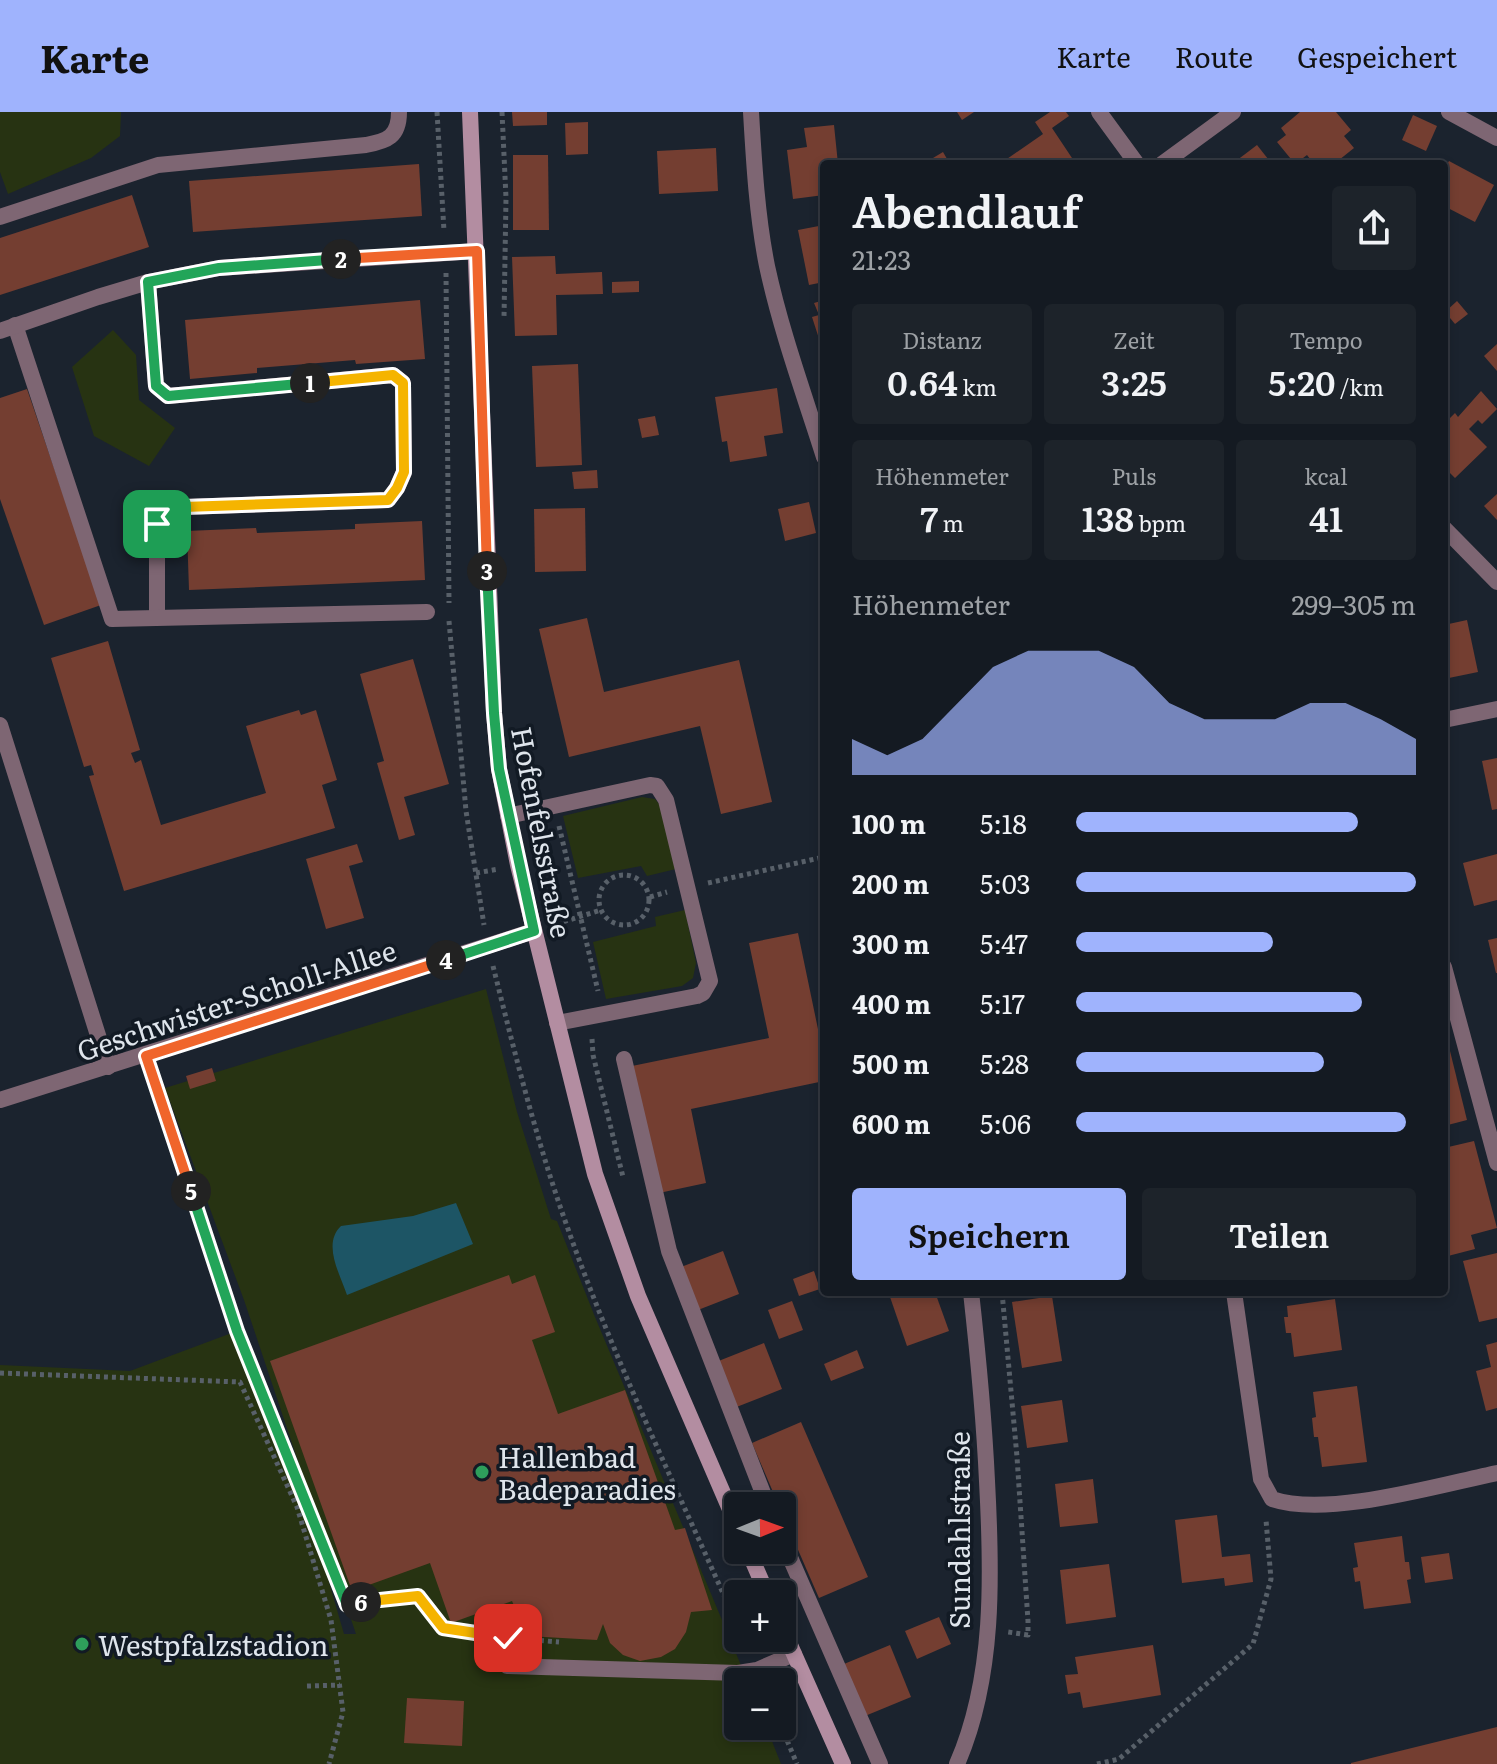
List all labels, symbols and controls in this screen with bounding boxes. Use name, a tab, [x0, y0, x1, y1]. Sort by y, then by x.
text: Karte	[40, 28, 149, 85]
text: Karte	[1056, 35, 1131, 77]
text: Route	[1175, 35, 1253, 77]
text: Gespeichert	[1297, 35, 1457, 77]
text: Abendlauf	[852, 176, 1080, 242]
button: share	[1332, 186, 1416, 270]
pin: 2	[321, 239, 361, 279]
text: 21:23	[852, 239, 911, 278]
text: 2	[335, 242, 347, 275]
text: Distanz	[902, 323, 982, 356]
text: Zeit	[1113, 323, 1155, 356]
text: Tempo	[1289, 323, 1363, 356]
text: 0.64	[887, 356, 958, 406]
text: 3:25	[1101, 356, 1167, 406]
text: 5:20	[1268, 356, 1335, 406]
pin: 1	[290, 363, 330, 403]
text: 1	[305, 366, 315, 399]
text: km	[958, 370, 997, 403]
text: /km	[1335, 370, 1384, 403]
text: Höhenmeter	[875, 459, 1009, 492]
text: Puls	[1112, 459, 1156, 492]
text: kcal	[1304, 459, 1348, 492]
pin	[123, 490, 191, 558]
text: 7	[920, 492, 938, 542]
text: 138	[1082, 492, 1134, 542]
text: 41	[1309, 492, 1343, 542]
icon: arrive	[135, 502, 179, 546]
text: m	[938, 506, 964, 539]
text: bpm	[1134, 506, 1186, 539]
pin: 3	[467, 551, 507, 591]
text: 3	[481, 554, 493, 587]
text: Höhenmeter	[852, 584, 1010, 623]
text: 299–305 m	[1291, 584, 1416, 623]
street label: Hofenfelsstraße	[502, 723, 584, 941]
text: 100 m	[852, 803, 926, 842]
text: 5:18	[980, 803, 1027, 842]
text: 200 m	[852, 863, 929, 902]
text: 5:03	[980, 863, 1031, 902]
text: 300 m	[852, 923, 930, 962]
text: 5:47	[980, 923, 1028, 962]
street label: Geschwister-Scholl-Allee	[71, 928, 401, 1070]
pin: 4	[426, 940, 466, 980]
text: 4	[439, 943, 453, 976]
text: 400 m	[852, 983, 931, 1022]
text: 5:17	[980, 983, 1025, 1022]
text: 500 m	[852, 1043, 929, 1082]
text: 5:28	[980, 1043, 1029, 1082]
text: 600 m	[852, 1103, 930, 1142]
text: 5:06	[980, 1103, 1031, 1142]
pin: 5	[171, 1171, 211, 1211]
text: 5	[185, 1174, 197, 1207]
button: Speichern	[852, 1188, 1126, 1280]
button: Teilen	[1142, 1188, 1416, 1280]
street label: Sundahlstraße	[937, 1431, 979, 1629]
place label: Hallenbad Badeparadies	[498, 1435, 676, 1509]
marker: Hallenbad Badeparadies	[473, 1463, 491, 1481]
north arrow	[724, 1492, 796, 1564]
map controls	[724, 1492, 796, 1740]
button: +	[724, 1580, 796, 1652]
pin: 6	[341, 1582, 381, 1622]
text: 6	[355, 1585, 367, 1618]
pin	[474, 1604, 542, 1672]
icon: check	[486, 1616, 530, 1660]
place label: Westpfalzstadion	[98, 1623, 329, 1665]
marker: Westpfalzstadion	[73, 1635, 91, 1653]
button: −	[724, 1668, 796, 1740]

